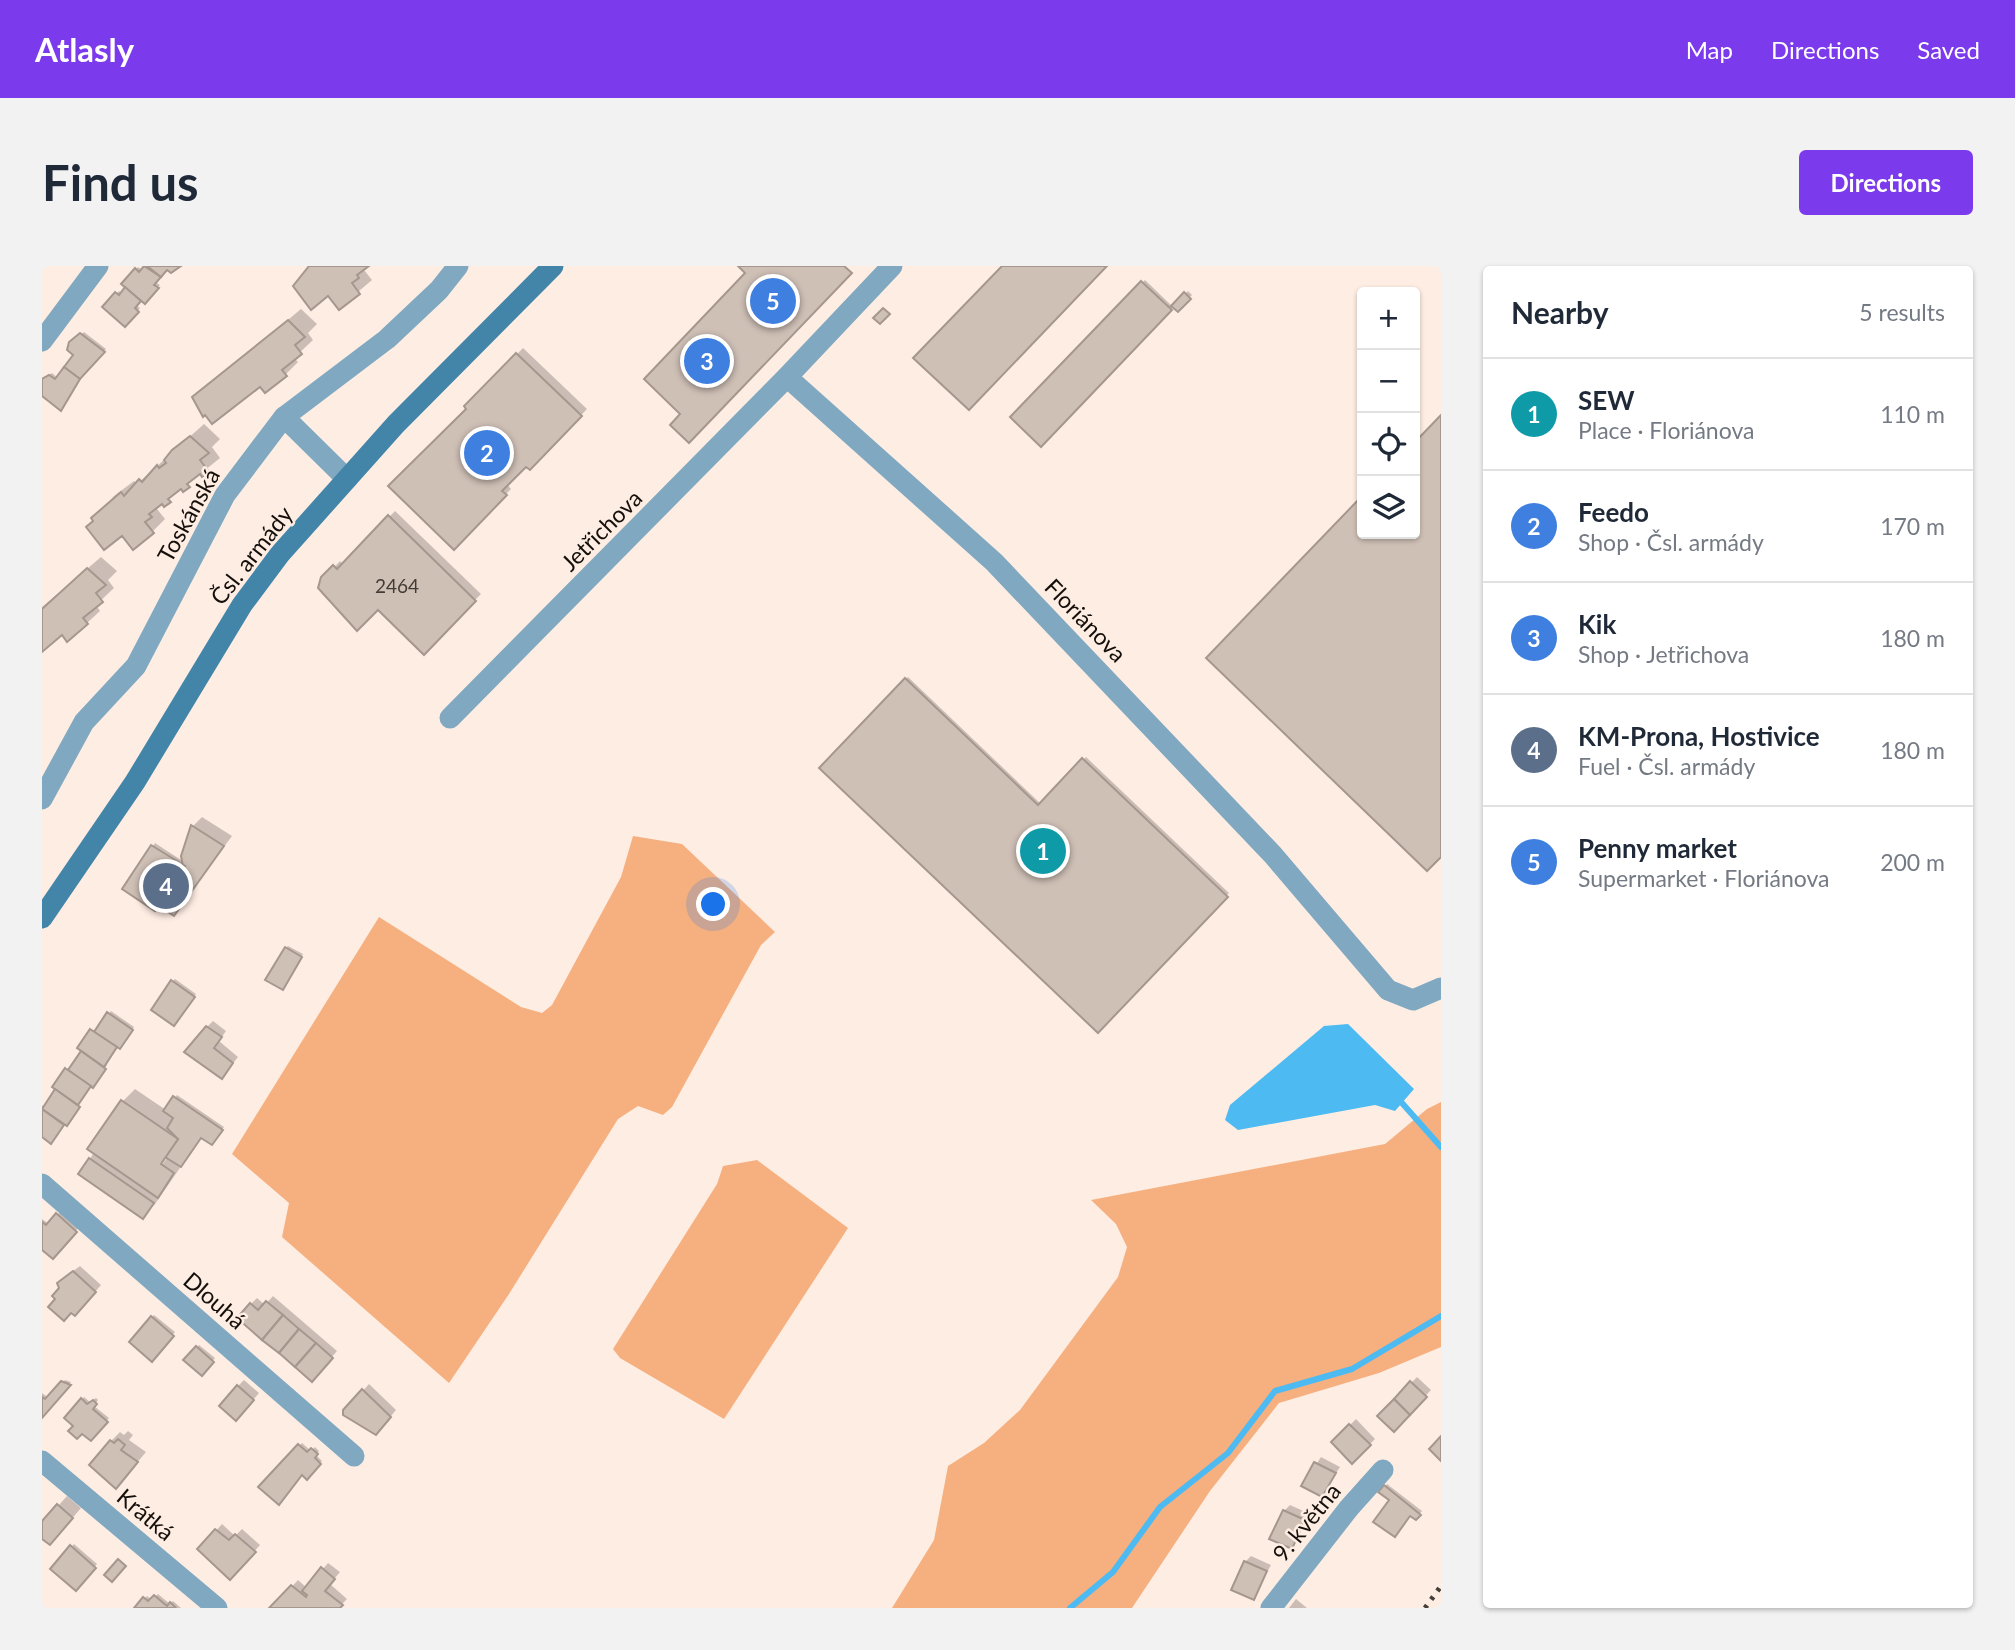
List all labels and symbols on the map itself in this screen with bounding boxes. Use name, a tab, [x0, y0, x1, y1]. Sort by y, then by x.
pin: 5	[750, 275, 796, 327]
pin: 3	[684, 335, 730, 387]
pin: 2	[464, 427, 510, 479]
street label: Toskánská	[151, 463, 225, 567]
street label: Jetřichova	[555, 484, 647, 576]
street label: Čsl. armády	[204, 500, 298, 610]
street label: Floriánova	[1039, 572, 1133, 668]
house number: 2464	[375, 574, 419, 597]
pin: 1	[1020, 825, 1066, 877]
pin: 4	[143, 860, 189, 912]
your location	[696, 887, 730, 921]
street label: Dlouhá	[178, 1266, 252, 1334]
street label: 9. května	[1266, 1477, 1346, 1567]
street label: Krátká	[112, 1482, 180, 1546]

